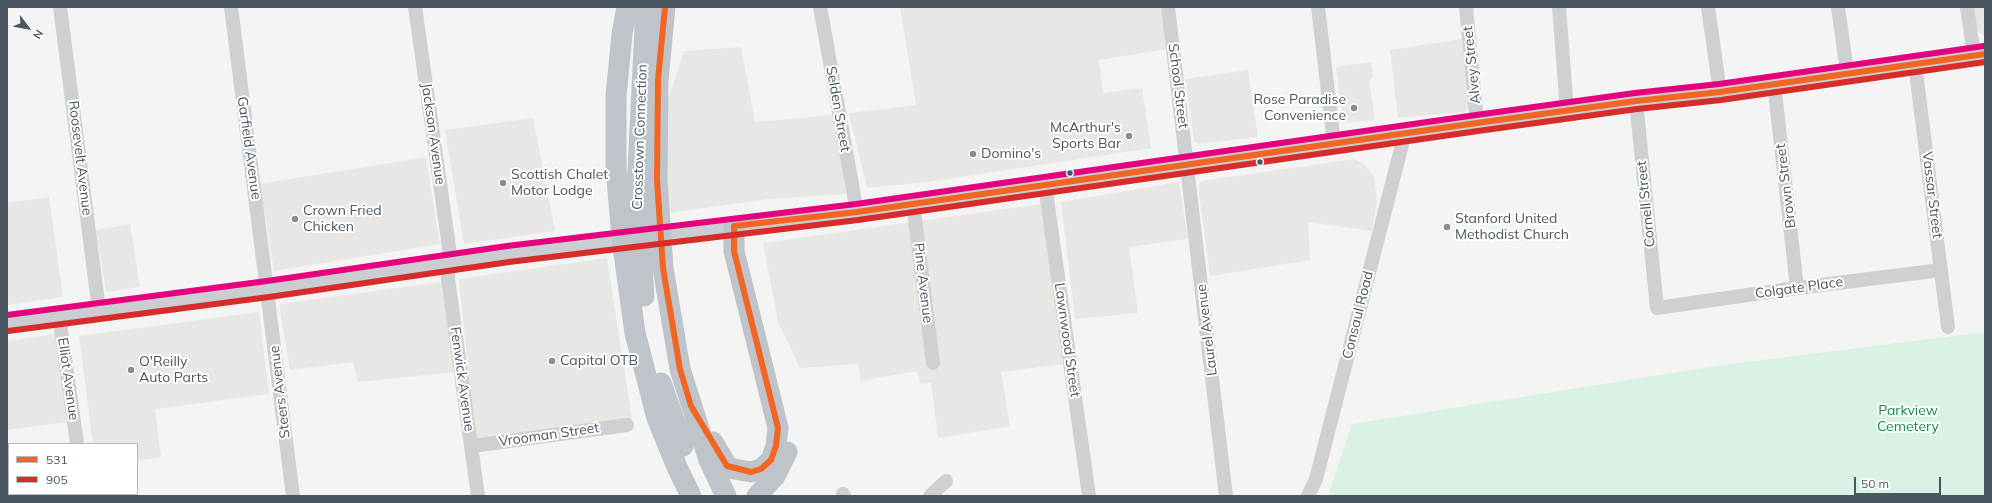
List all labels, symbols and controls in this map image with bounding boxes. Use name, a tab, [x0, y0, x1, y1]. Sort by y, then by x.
north arrow	[8, 8, 48, 48]
street label: Alvey Street	[1460, 25, 1484, 105]
text: N	[30, 27, 46, 42]
street label: School Street	[1164, 43, 1192, 129]
street label: Crosstown Connection	[629, 64, 651, 210]
street label: Selden Street	[822, 65, 854, 153]
street label: Jackson Avenue	[418, 82, 448, 186]
place label: Rose Paradise Convenience	[1253, 92, 1346, 124]
street label: Garfield Avenue	[233, 95, 265, 201]
street label: Roosevelt Avenue	[65, 100, 95, 216]
marker: Rose Paradise Convenience	[1349, 103, 1359, 113]
place label: McArthur's Sports Bar	[1050, 120, 1121, 152]
marker: McArthur's Sports Bar	[1124, 131, 1134, 141]
street label: Brown Street	[1772, 143, 1800, 229]
place label: Domino's	[981, 146, 1041, 162]
marker: Domino's	[968, 149, 978, 159]
street label: Vassar Street	[1918, 151, 1946, 239]
unlabelled marker	[1255, 157, 1265, 167]
street label: Cornell Street	[1633, 160, 1659, 248]
place label: Scottish Chalet Motor Lodge	[511, 167, 608, 200]
unlabelled marker	[1065, 168, 1075, 178]
marker: Scottish Chalet Motor Lodge	[498, 178, 508, 188]
place label: Crown Fried Chicken	[303, 203, 382, 236]
place label: Stanford United Methodist Church	[1455, 211, 1569, 244]
marker: Crown Fried Chicken	[290, 214, 300, 224]
marker: Stanford United Methodist Church	[1442, 222, 1452, 232]
street label: Pine Avenue	[910, 242, 936, 324]
street label: Consaul Road	[1339, 269, 1377, 361]
street label: Colgate Place	[1754, 274, 1844, 302]
street label: Lawnwood Street	[1051, 282, 1083, 398]
street label: Laurel Avenue	[1193, 283, 1221, 377]
street label: Fenwick Avenue	[446, 326, 478, 432]
street label: Elliot Avenue	[54, 337, 82, 421]
street label: Steers Avenue	[266, 345, 294, 439]
place label: Capital OTB	[560, 353, 638, 369]
place label: O'Reilly Auto Parts	[139, 354, 208, 386]
marker: Capital OTB	[547, 356, 557, 366]
marker: O'Reilly Auto Parts	[126, 365, 136, 375]
park label: Parkview Cemetery	[1877, 403, 1939, 436]
street label: Vrooman Street	[498, 420, 600, 450]
legend	[8, 443, 138, 495]
text: 531	[46, 452, 68, 467]
scale bar	[1856, 469, 1943, 495]
text: 905	[46, 472, 68, 487]
text: 50 m	[1861, 476, 1889, 491]

